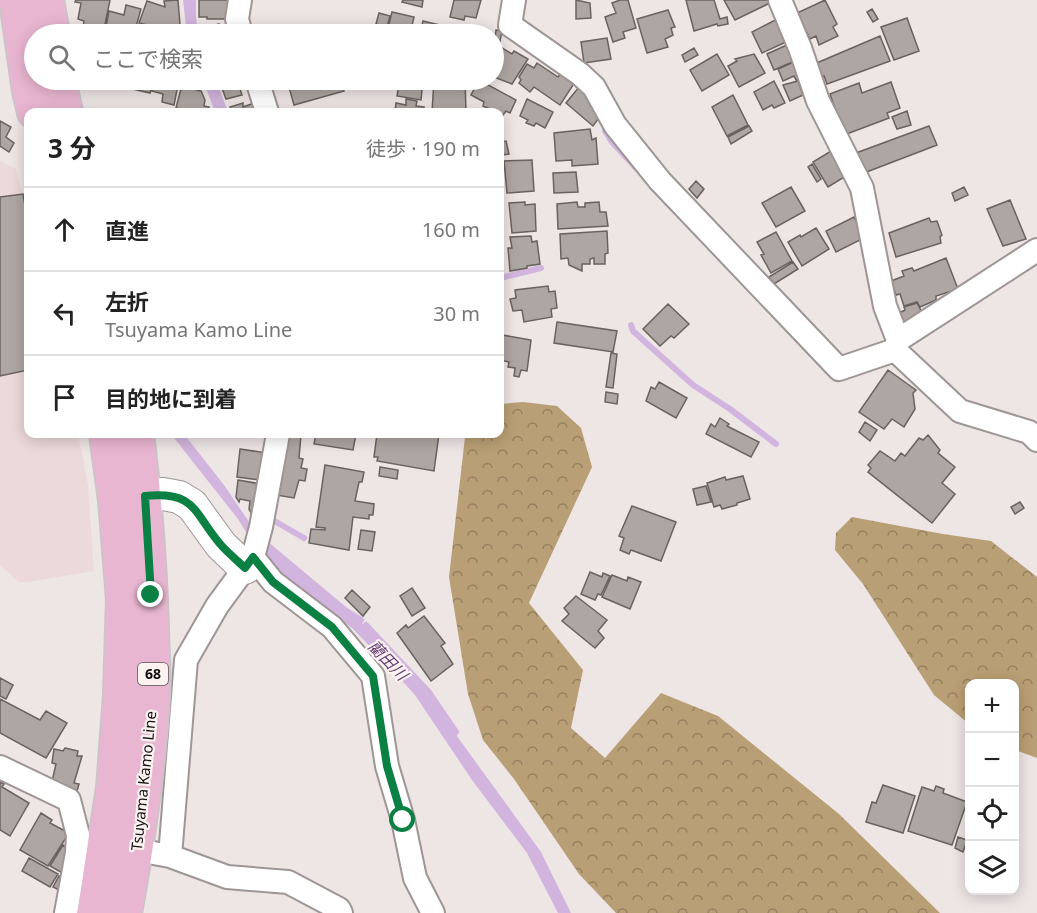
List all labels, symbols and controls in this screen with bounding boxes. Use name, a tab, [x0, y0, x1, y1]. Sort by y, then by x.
search box	[24, 24, 504, 90]
icon: search	[45, 41, 78, 74]
text: ここで検索	[93, 43, 203, 73]
text: 3 分	[48, 130, 96, 166]
text: 徒歩 · 190 m	[366, 135, 480, 162]
icon: ahead	[48, 213, 81, 246]
text: 直進	[105, 215, 149, 245]
text: 160 m	[422, 216, 480, 243]
text: 左折	[105, 286, 149, 316]
icon: left	[48, 297, 81, 330]
text: 30 m	[433, 300, 480, 327]
text: Tsuyama Kamo Line	[105, 316, 292, 343]
icon: arrive	[48, 381, 81, 414]
text: 目的地に到着	[105, 383, 237, 413]
route end	[137, 581, 163, 607]
water label: 藺田川	[363, 635, 414, 686]
road number: 68	[138, 663, 168, 685]
map controls	[965, 679, 1019, 895]
button: +	[965, 679, 1019, 733]
street label: Tsuyama Kamo Line	[126, 710, 160, 852]
button: −	[965, 733, 1019, 787]
button: locate	[965, 787, 1019, 841]
route start	[389, 806, 415, 832]
button: layers	[965, 841, 1019, 895]

